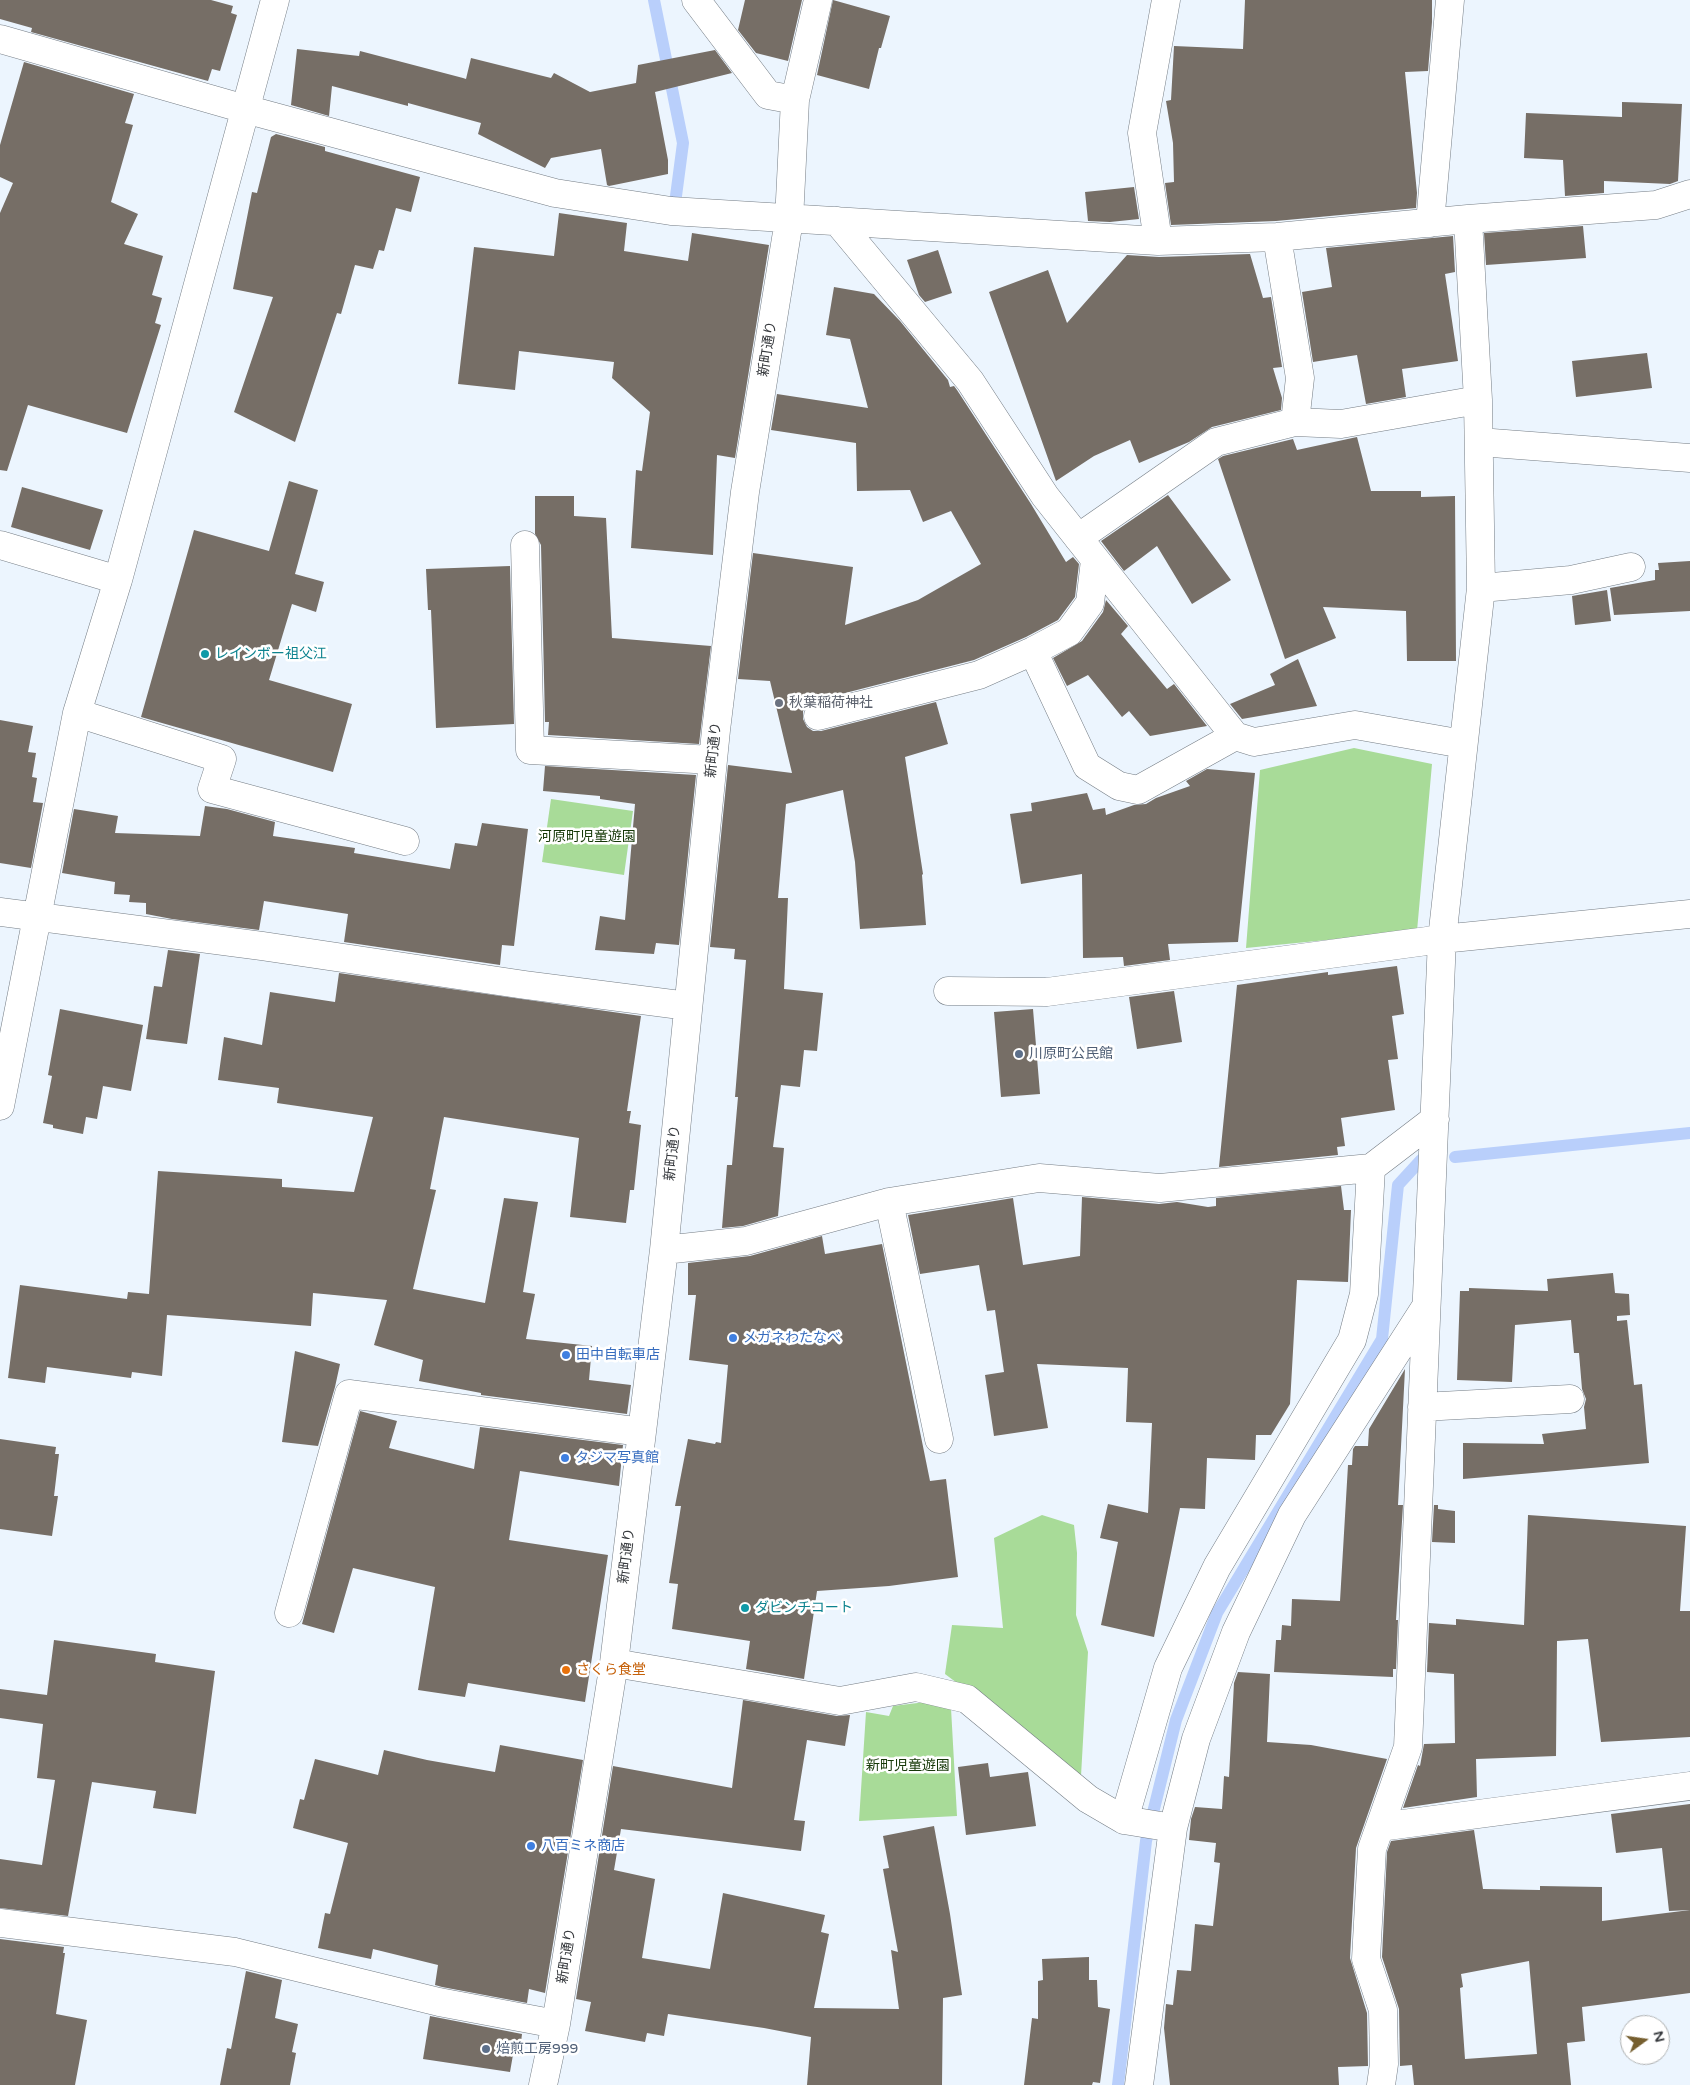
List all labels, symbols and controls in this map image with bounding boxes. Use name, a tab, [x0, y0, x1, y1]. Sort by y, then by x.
street label: 新町通り	[755, 320, 781, 378]
place label: レインボー祖父江	[215, 646, 327, 662]
marker: レインボー祖父江	[199, 648, 211, 660]
place label: 秋葉稲荷神社	[789, 695, 873, 711]
marker: 秋葉稲荷神社	[773, 697, 785, 709]
street label: 新町通り	[703, 721, 725, 779]
park label: 河原町児童遊園	[538, 829, 636, 845]
place label: 川原町公民館	[1029, 1046, 1113, 1062]
marker: 川原町公民館	[1013, 1048, 1025, 1060]
street label: 新町通り	[662, 1124, 684, 1182]
place label: メガネわたなべ	[743, 1330, 841, 1346]
marker: メガネわたなべ	[727, 1332, 739, 1344]
place label: 田中自転車店	[576, 1347, 660, 1363]
marker: 田中自転車店	[560, 1349, 572, 1361]
place label: タジマ写真館	[575, 1450, 659, 1466]
marker: タジマ写真館	[559, 1452, 571, 1464]
street label: 新町通り	[615, 1527, 639, 1585]
place label: ダビンチコート	[755, 1600, 853, 1616]
marker: ダビンチコート	[739, 1602, 751, 1614]
place label: さくら食堂	[576, 1662, 646, 1678]
marker: さくら食堂	[560, 1664, 572, 1676]
park label: 新町児童遊園	[866, 1758, 950, 1774]
place label: 八百ミネ商店	[541, 1838, 625, 1854]
marker: 八百ミネ商店	[525, 1840, 537, 1852]
street label: 新町通り	[554, 1927, 580, 1985]
north arrow	[1620, 2015, 1670, 2065]
text: N	[1649, 2029, 1669, 2044]
place label: 焙煎工房999	[496, 2041, 578, 2057]
marker: 焙煎工房999	[480, 2043, 492, 2055]

